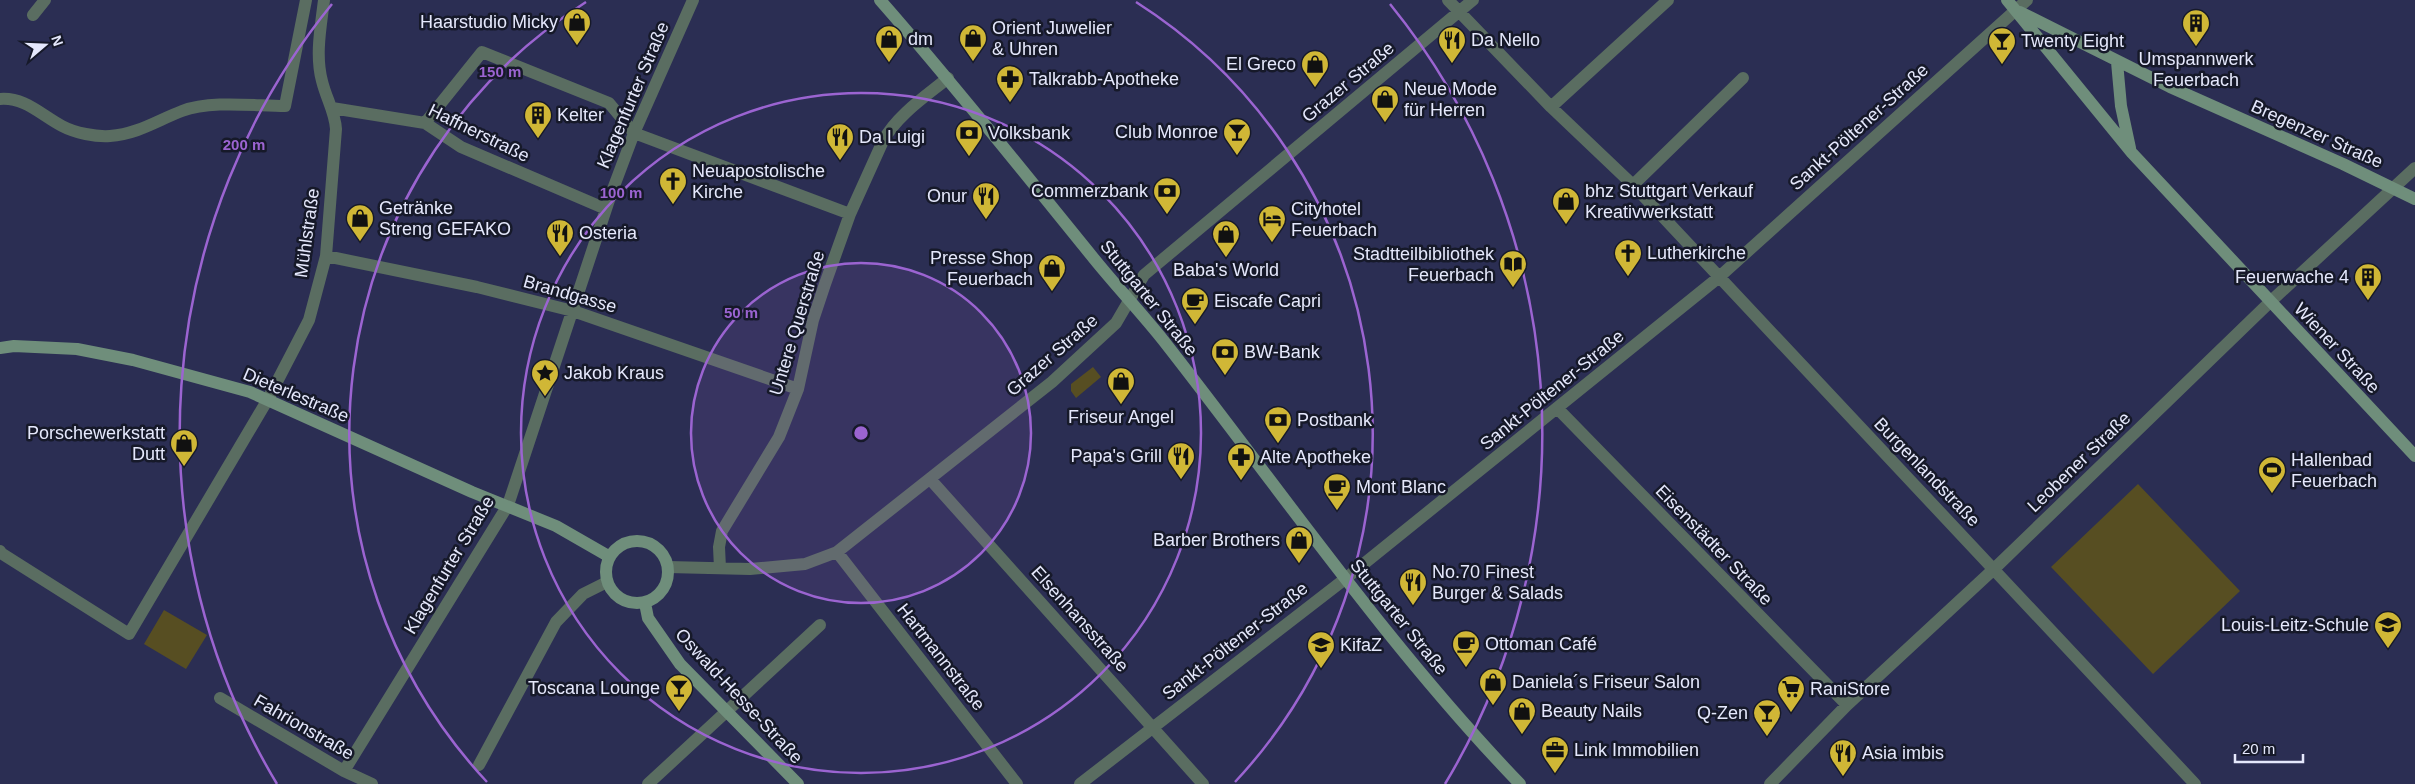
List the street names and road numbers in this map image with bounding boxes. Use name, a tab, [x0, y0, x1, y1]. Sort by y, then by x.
street label: Klagenfurter Straße	[593, 19, 673, 171]
street label: Grazer Straße	[1298, 38, 1398, 126]
street label: Sankt-Pöltener-Straße	[1786, 60, 1932, 194]
street label: Bregenzer Straße	[2248, 96, 2386, 172]
street label: Haffnerstraße	[425, 100, 533, 166]
street label: Mühlstraße	[291, 187, 323, 279]
street label: Stuttgarter Straße	[1096, 236, 1202, 360]
street label: Untere Querstraße	[765, 248, 829, 398]
street label: Brandgasse	[521, 271, 619, 317]
street label: Wiener Straße	[2290, 299, 2384, 397]
street label: Grazer Straße	[1002, 310, 1102, 400]
street label: Sankt-Pöltener-Straße	[1476, 326, 1628, 454]
street label: Dieterlestraße	[240, 364, 352, 426]
street label: Leobener Straße	[2023, 408, 2135, 516]
street label: Burgenlandstraße	[1870, 414, 1984, 530]
street label: Eisenstädter Straße	[1652, 481, 1776, 609]
street label: Klagenfurter Straße	[400, 493, 498, 637]
street label: Stuttgarter Straße	[1346, 555, 1452, 679]
street label: Elsenhansstraße	[1027, 562, 1133, 676]
street label: Sankt-Pöltener-Straße	[1158, 578, 1312, 704]
street label: Hartmannstraße	[893, 600, 989, 714]
street label: Oswald-Hesse-Straße	[671, 624, 807, 768]
street label: Fahrionstraße	[250, 690, 358, 764]

